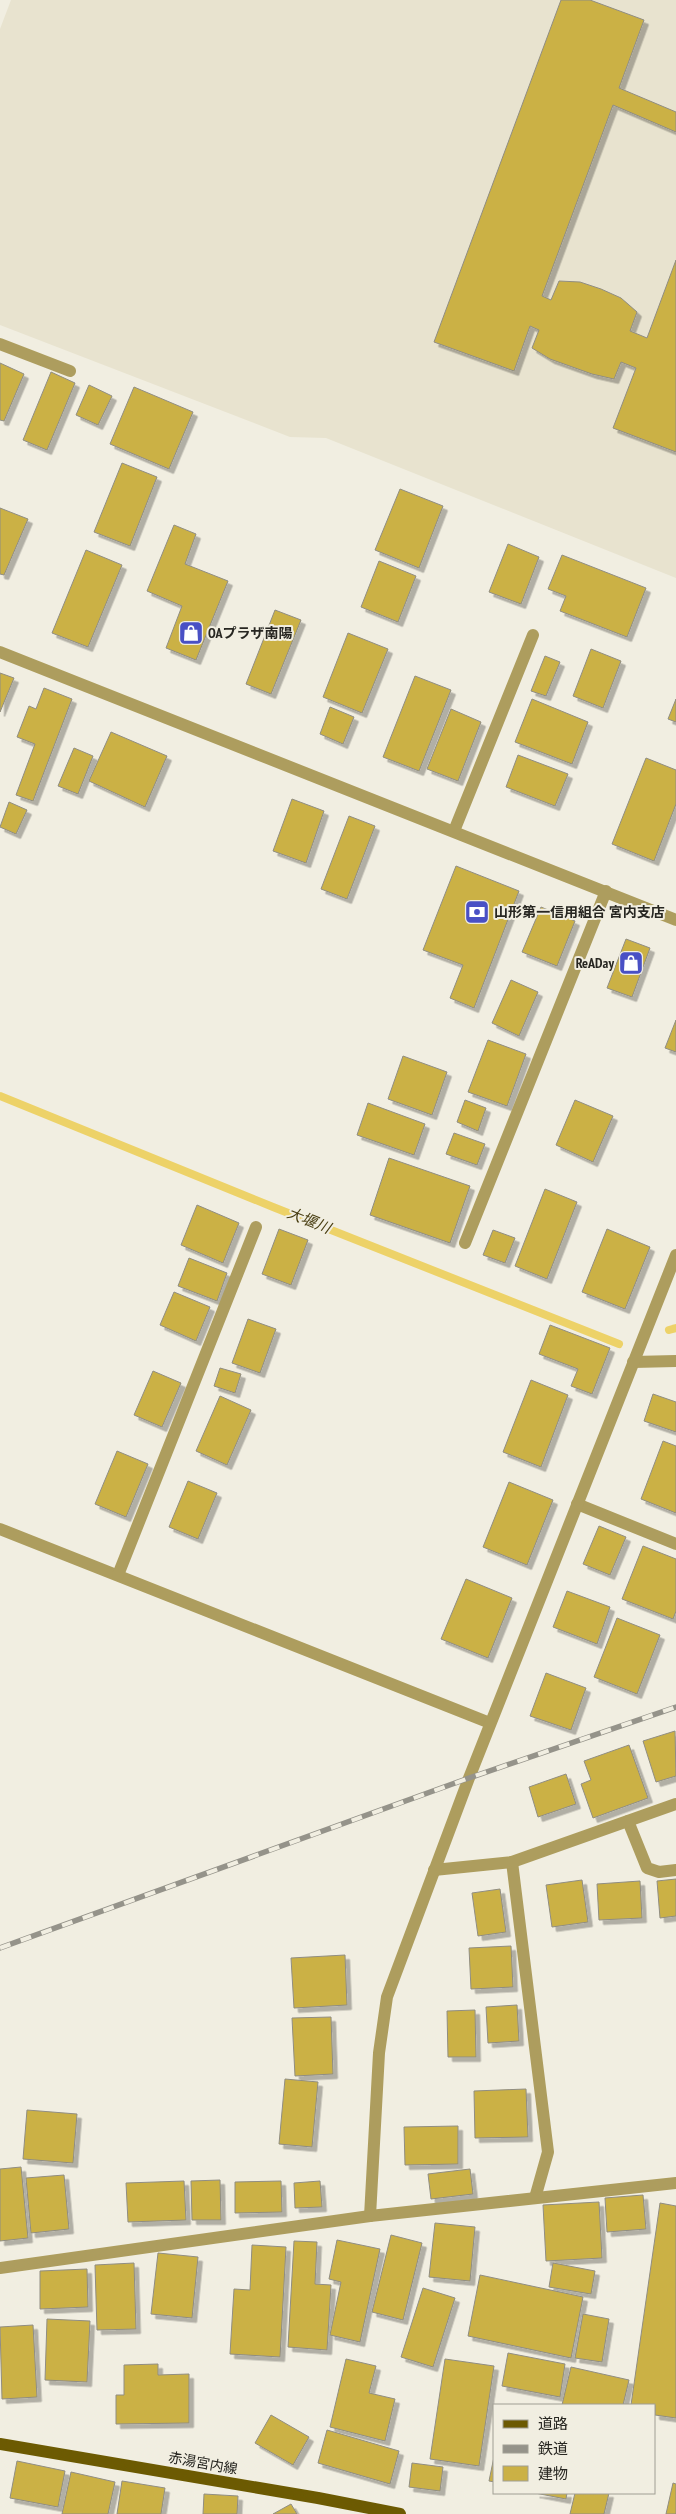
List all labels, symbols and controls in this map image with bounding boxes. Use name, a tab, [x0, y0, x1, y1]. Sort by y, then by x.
shop icon: OAプラザ南陽	[178, 620, 204, 646]
place label: OAプラザ南陽	[208, 624, 292, 642]
bank icon: 山形第一信用組合 宮内支店	[464, 899, 490, 925]
place label: 山形第一信用組合 宮内支店	[494, 903, 665, 921]
shop icon: ReADay	[618, 950, 644, 976]
place label: ReADay	[576, 954, 614, 972]
water label: 大堰川	[285, 1203, 335, 1238]
legend	[493, 2404, 656, 2494]
text: 道路	[538, 2414, 568, 2433]
text: 鉄道	[538, 2439, 568, 2458]
street label: 赤湯宮内線	[167, 2448, 239, 2478]
text: 建物	[538, 2464, 568, 2483]

